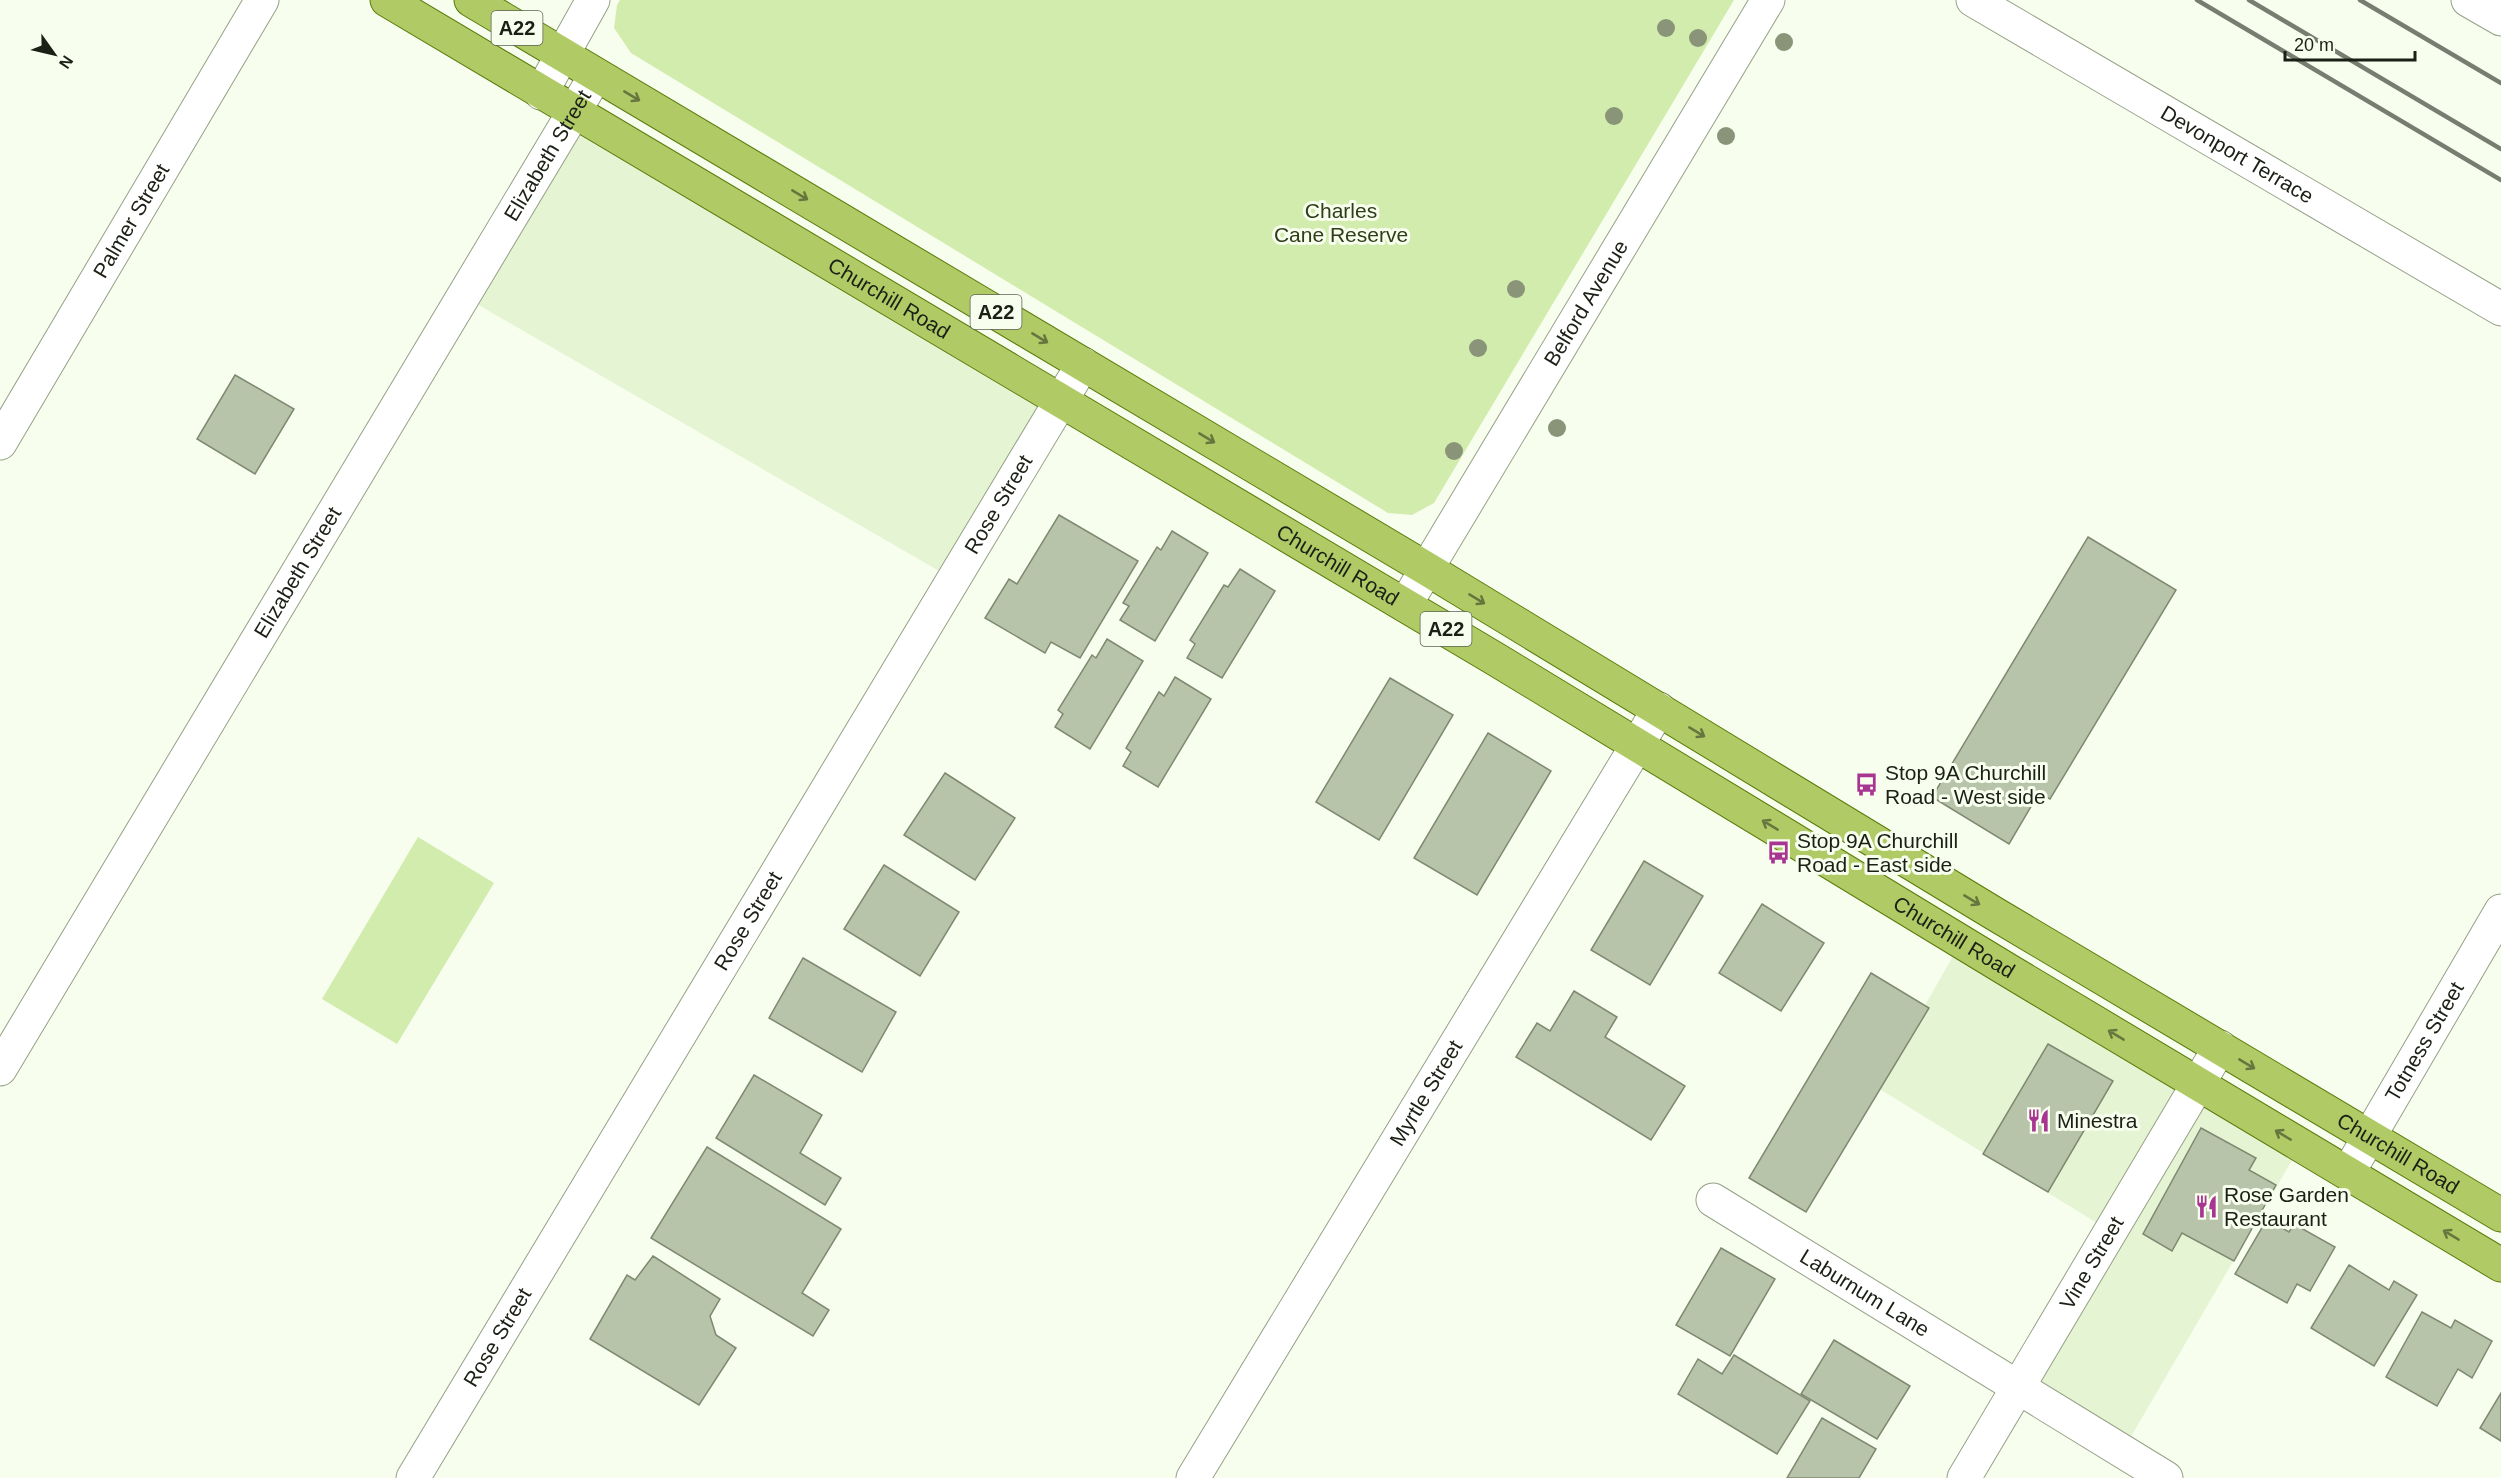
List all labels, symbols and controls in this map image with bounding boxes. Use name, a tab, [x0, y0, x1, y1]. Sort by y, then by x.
road number: A22	[492, 11, 542, 45]
north arrow	[24, 24, 84, 84]
scale bar	[2285, 24, 2416, 62]
text: 20 m	[2294, 35, 2334, 55]
text: N	[56, 53, 76, 72]
street label: Elizabeth Street	[499, 86, 595, 225]
one-way arrow	[623, 90, 640, 102]
street label: Devonport Terrace	[2157, 101, 2318, 208]
street label: Palmer Street	[88, 159, 174, 282]
one-way arrow	[791, 190, 808, 202]
park label: Charles Cane Reserve	[1274, 199, 1408, 246]
street label: Belford Avenue	[1539, 236, 1632, 370]
street label: Churchill Road	[824, 253, 954, 343]
road number: A22	[970, 295, 1022, 329]
one-way arrow	[1031, 332, 1048, 344]
one-way arrow	[1198, 432, 1215, 444]
street label: Rose Street	[960, 451, 1037, 558]
street label: Elizabeth Street	[249, 502, 345, 642]
street label: Churchill Road	[1273, 520, 1403, 610]
one-way arrow	[1468, 593, 1485, 605]
road number: A22	[1420, 612, 1472, 646]
one-way arrow	[1688, 727, 1705, 739]
place label: Stop 9A Churchill Road - West side	[1885, 761, 2046, 808]
bus stop icon: Stop 9A Churchill Road - West side	[1854, 772, 1880, 798]
one-way arrow	[1762, 818, 1779, 830]
place label: Stop 9A Churchill Road - East side	[1797, 829, 1958, 876]
bus stop icon: Stop 9A Churchill Road - East side	[1766, 840, 1792, 866]
street label: Rose Street	[709, 867, 786, 974]
street label: Churchill Road	[1889, 891, 2019, 983]
one-way arrow	[1963, 893, 1980, 906]
street label: Totness Street	[2380, 978, 2468, 1105]
one-way arrow	[2108, 1028, 2125, 1040]
street label: Myrtle Street	[1385, 1036, 1467, 1150]
one-way arrow	[2238, 1058, 2255, 1070]
restaurant icon: Minestra	[2026, 1108, 2052, 1134]
street label: Churchill Road	[2333, 1108, 2463, 1198]
place label: Minestra	[2057, 1109, 2138, 1132]
one-way arrow	[2275, 1129, 2292, 1141]
place label: Rose Garden Restaurant	[2224, 1183, 2349, 1230]
restaurant icon: Rose Garden Restaurant	[2193, 1194, 2219, 1220]
street label: Vine Street	[2055, 1212, 2128, 1313]
one-way arrow	[2443, 1228, 2460, 1240]
street label: Laburnum Lane	[1796, 1244, 1934, 1341]
street label: Rose Street	[459, 1284, 536, 1391]

